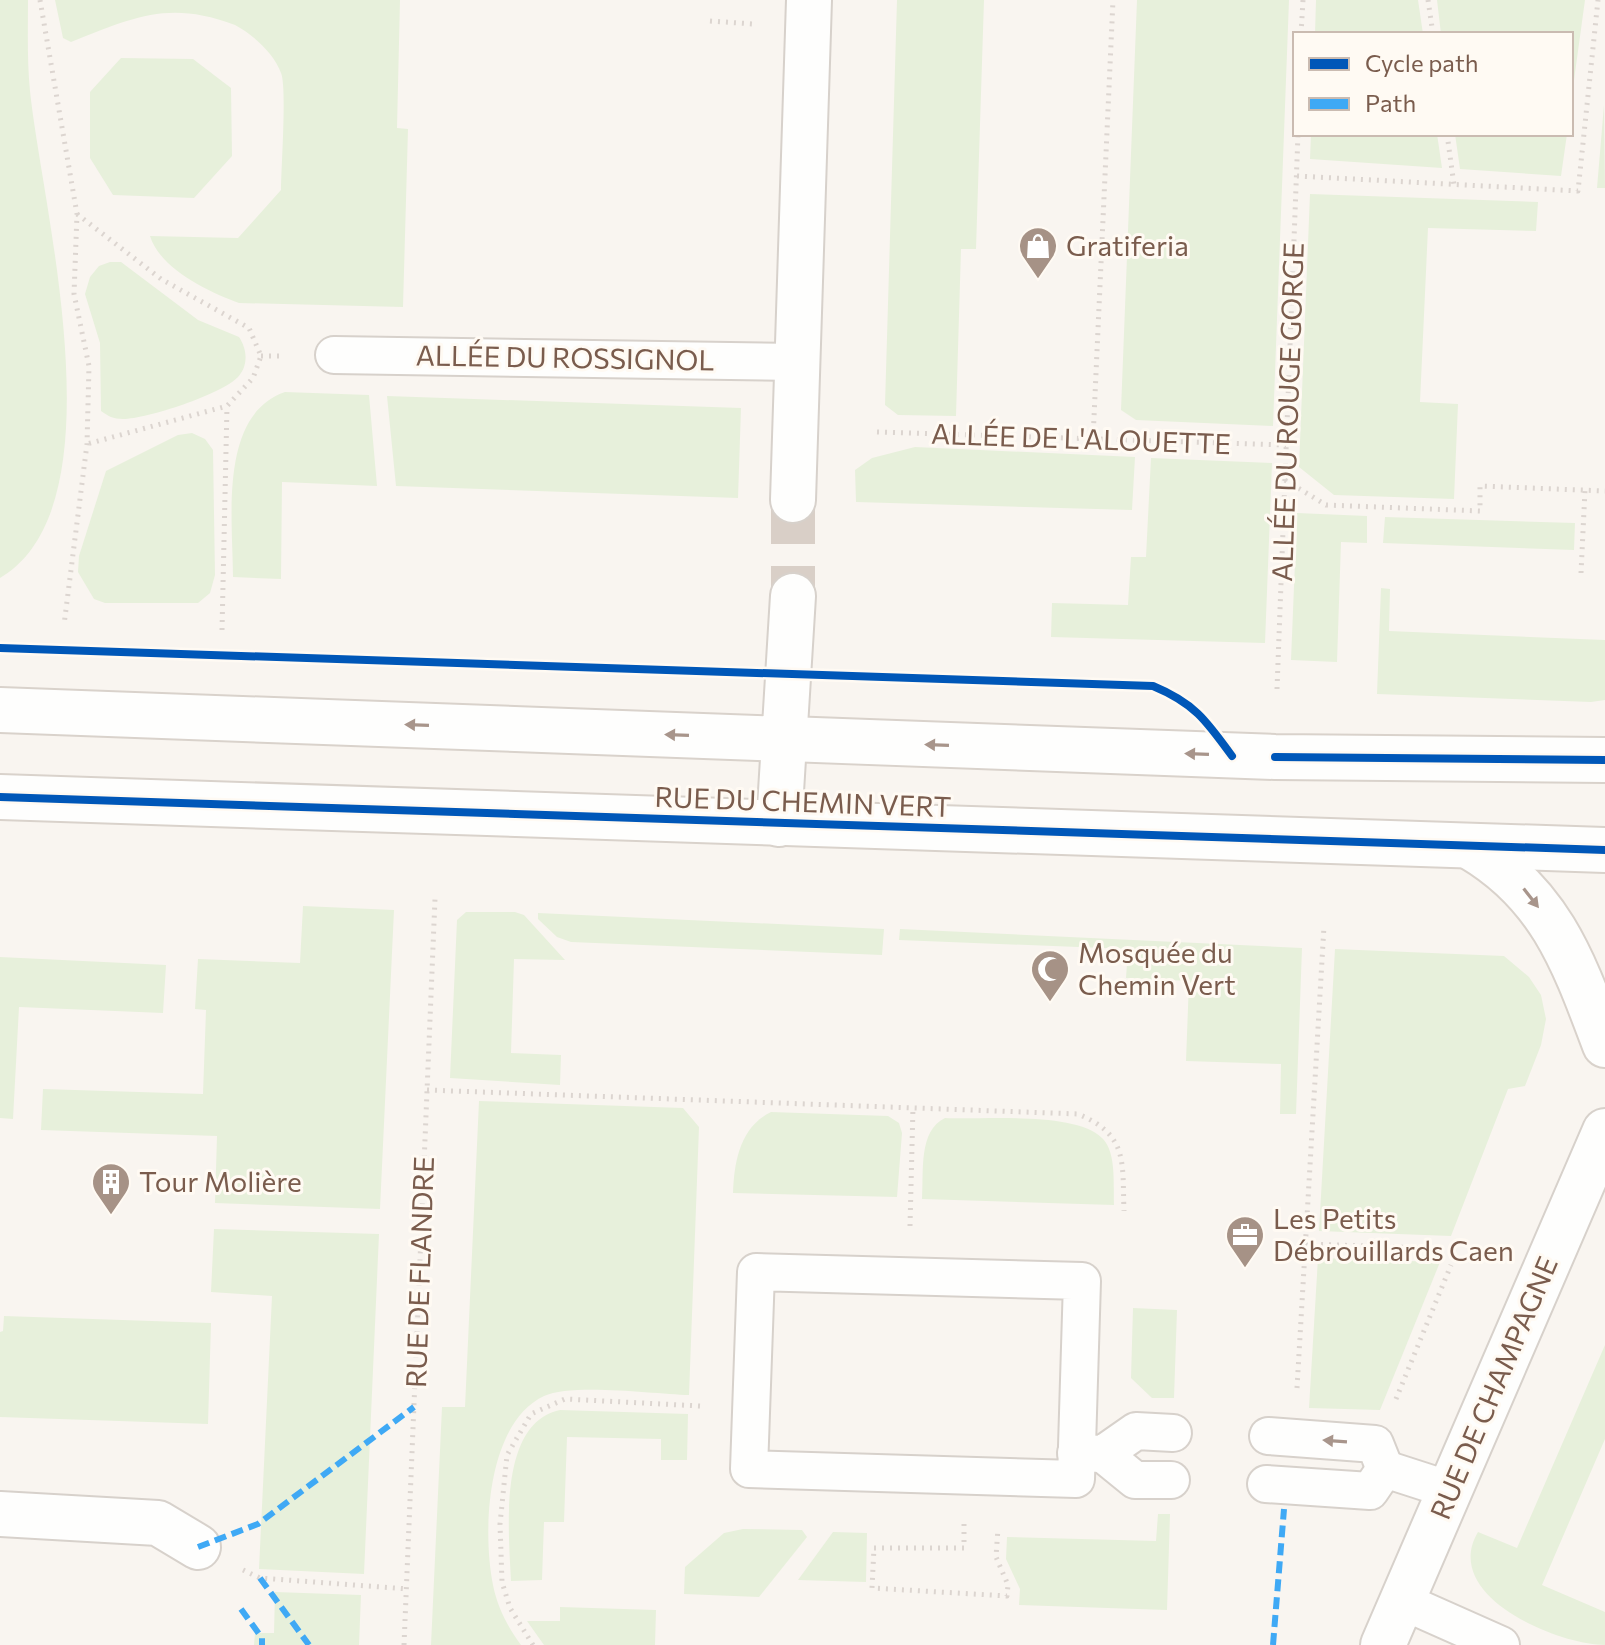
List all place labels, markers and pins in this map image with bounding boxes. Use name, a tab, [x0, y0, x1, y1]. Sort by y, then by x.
shop icon: Gratiferia	[1017, 225, 1059, 280]
place label: Gratiferia	[1066, 228, 1189, 262]
place label: Mosquée du Chemin Vert	[1078, 935, 1236, 1001]
mosque icon: Mosquée du Chemin Vert	[1029, 948, 1071, 1003]
building icon: Tour Molière	[90, 1161, 132, 1216]
place label: Tour Molière	[139, 1164, 302, 1198]
place label: Les Petits Débrouillards Caen	[1273, 1201, 1514, 1267]
office icon: Les Petits Débrouillards Caen	[1224, 1214, 1266, 1269]

